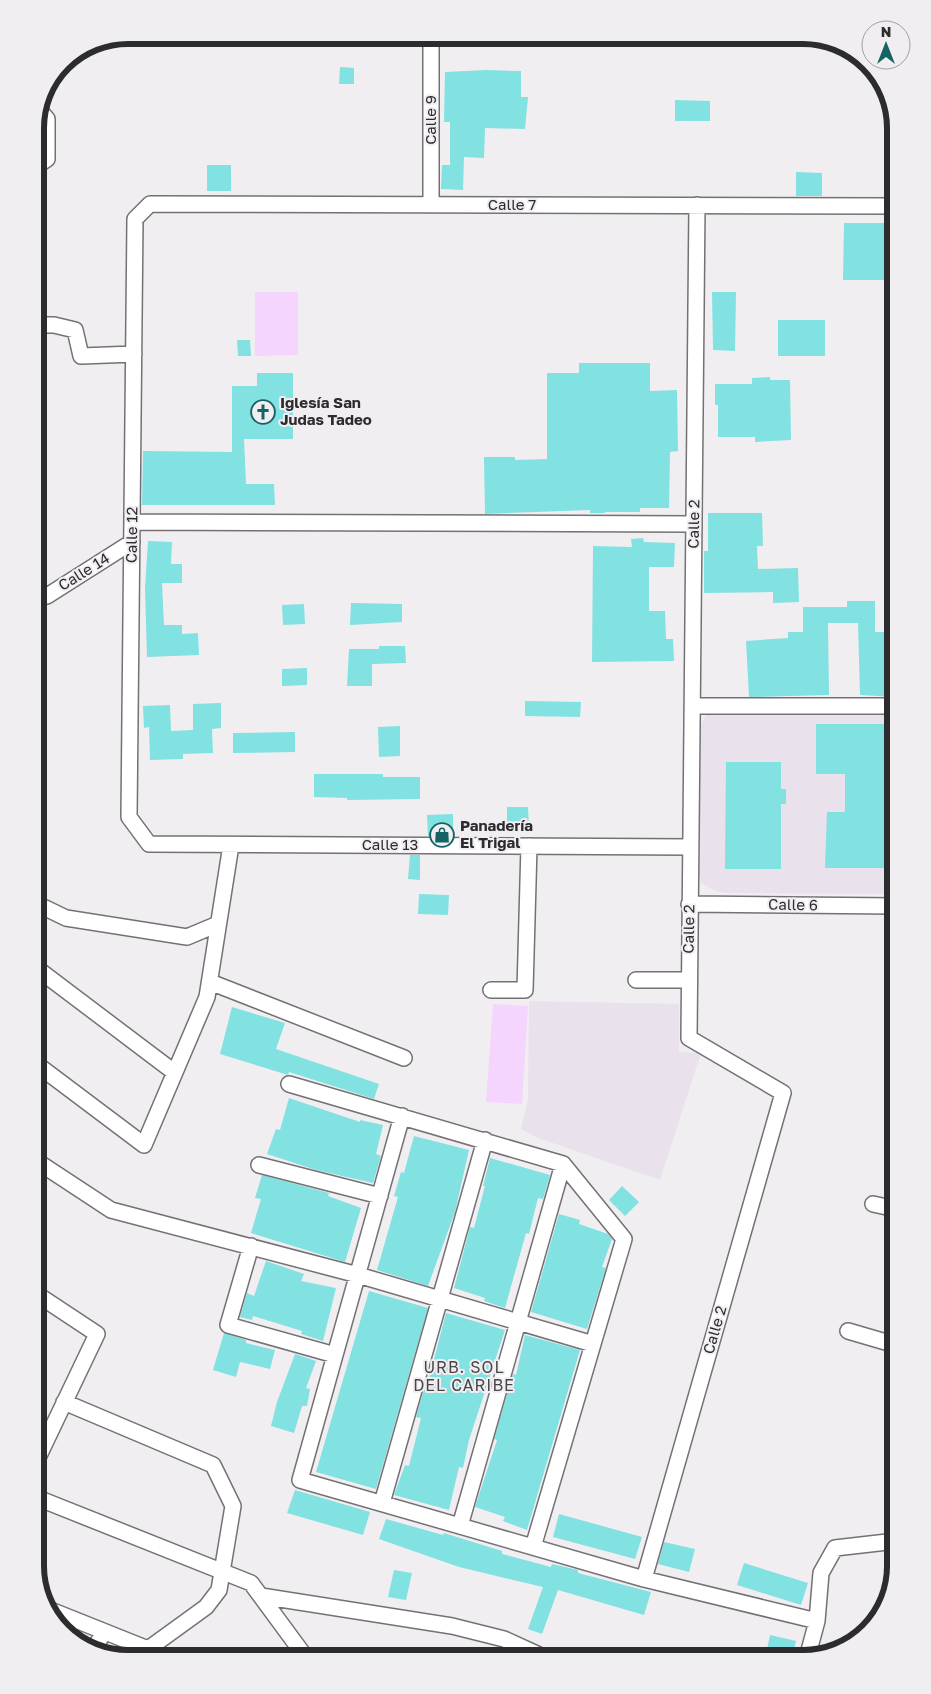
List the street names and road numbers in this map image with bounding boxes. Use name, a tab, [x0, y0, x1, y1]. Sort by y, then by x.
street label: Calle 9	[421, 95, 439, 145]
street label: Calle 7	[488, 195, 536, 213]
street label: Calle 2	[684, 499, 702, 549]
street label: Calle 12	[122, 507, 140, 563]
street label: Calle 14	[55, 548, 112, 594]
street label: Calle 13	[362, 835, 418, 853]
street label: Calle 6	[768, 895, 818, 913]
street label: Calle 2	[679, 904, 697, 954]
street label: Calle 2	[699, 1304, 729, 1356]

